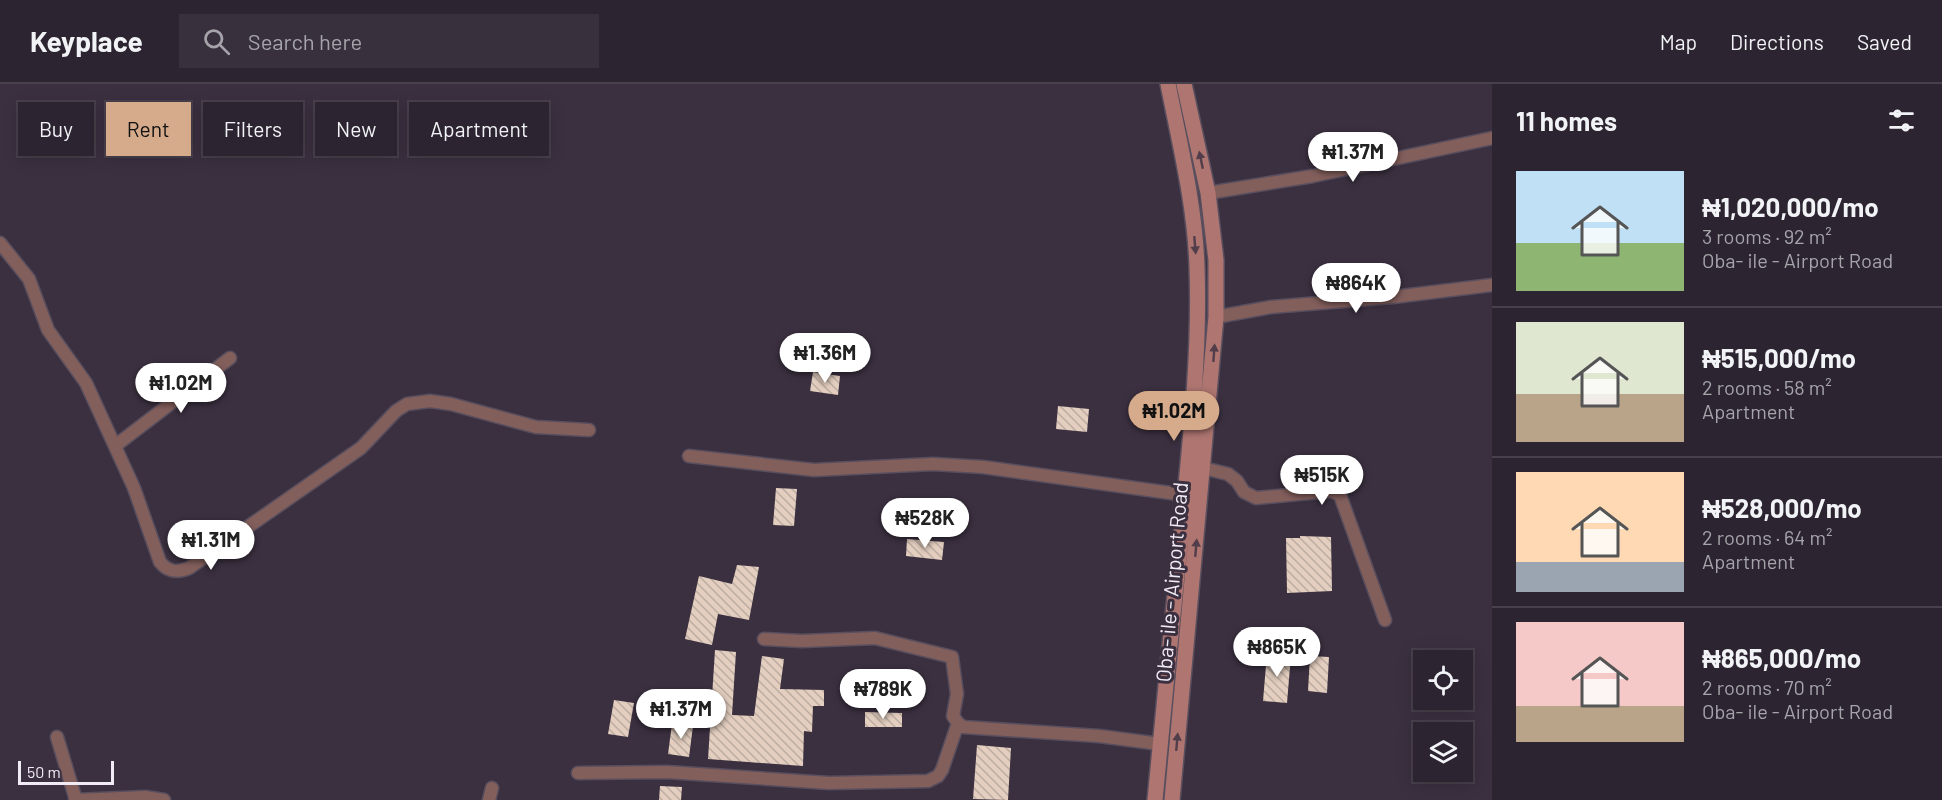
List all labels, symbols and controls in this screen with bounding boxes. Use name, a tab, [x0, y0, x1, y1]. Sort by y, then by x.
search box	[179, 14, 599, 68]
text: Keyplace	[30, 24, 143, 58]
icon: search	[200, 25, 233, 58]
text: Search here	[248, 28, 362, 54]
text: Map	[1660, 29, 1697, 54]
text: Directions	[1730, 29, 1824, 54]
text: Saved	[1857, 29, 1912, 54]
chip: Buy	[18, 102, 94, 156]
chip: Rent	[106, 102, 191, 156]
chip: Filters	[203, 102, 303, 156]
chip: New	[315, 102, 397, 156]
chip: Apartment	[409, 102, 549, 156]
icon: filters	[1885, 104, 1918, 137]
text: 11 homes	[1516, 105, 1617, 136]
pin: ₦1.37M	[1304, 132, 1402, 183]
text: ₦1.37M	[1322, 139, 1384, 163]
one-way arrow	[1196, 150, 1205, 169]
text: ₦1,020,000/mo	[1702, 191, 1879, 222]
icon: home	[1564, 195, 1636, 267]
text: 3 rooms · 92 m²	[1702, 224, 1832, 248]
one-way arrow	[1191, 235, 1200, 254]
text: Oba- ile - Airport Road	[1702, 248, 1893, 272]
pin: ₦864K	[1314, 263, 1398, 314]
text: ₦864K	[1326, 270, 1386, 294]
pin: ₦1.36M	[776, 333, 874, 384]
text: ₦1.36M	[794, 340, 856, 364]
text: ₦515,000/mo	[1702, 342, 1856, 373]
one-way arrow	[1209, 344, 1219, 363]
icon: home	[1564, 346, 1636, 418]
pin: ₦1.02M	[132, 363, 230, 414]
text: ₦1.02M	[149, 370, 213, 394]
text: 2 rooms · 58 m²	[1702, 375, 1832, 399]
pin: ₦1.02M	[1125, 391, 1223, 442]
text: ₦1.02M	[1142, 398, 1206, 422]
text: Apartment	[1702, 399, 1795, 423]
pin: ₦515K	[1280, 455, 1364, 506]
text: ₦515K	[1294, 462, 1350, 486]
street label: Oba- ile - Airport Road	[1150, 481, 1192, 683]
text: ₦528,000/mo	[1702, 492, 1862, 523]
icon: home	[1564, 496, 1636, 568]
pin: ₦528K	[883, 498, 967, 549]
text: ₦528K	[895, 505, 955, 529]
pin: ₦1.31M	[162, 520, 260, 571]
text: 2 rooms · 64 m²	[1702, 525, 1832, 549]
text: ₦1.31M	[181, 527, 241, 551]
one-way arrow	[1191, 538, 1201, 557]
text: Apartment	[1702, 549, 1795, 573]
pin: ₦865K	[1235, 627, 1319, 678]
text: ₦865K	[1247, 634, 1307, 658]
text: ₦865,000/mo	[1702, 642, 1861, 673]
icon: home	[1564, 646, 1636, 718]
map controls	[1413, 650, 1473, 782]
button: locate	[1413, 650, 1473, 710]
pin: ₦789K	[841, 669, 925, 720]
text: 2 rooms · 70 m²	[1702, 675, 1832, 699]
text: ₦789K	[854, 676, 912, 700]
pin: ₦1.37M	[632, 689, 730, 740]
text: ₦1.37M	[650, 696, 712, 720]
text: Oba- ile - Airport Road	[1702, 699, 1893, 723]
button: layers	[1413, 722, 1473, 782]
one-way arrow	[1172, 732, 1182, 751]
scale bar	[18, 758, 114, 786]
text: 50 m	[27, 762, 61, 781]

